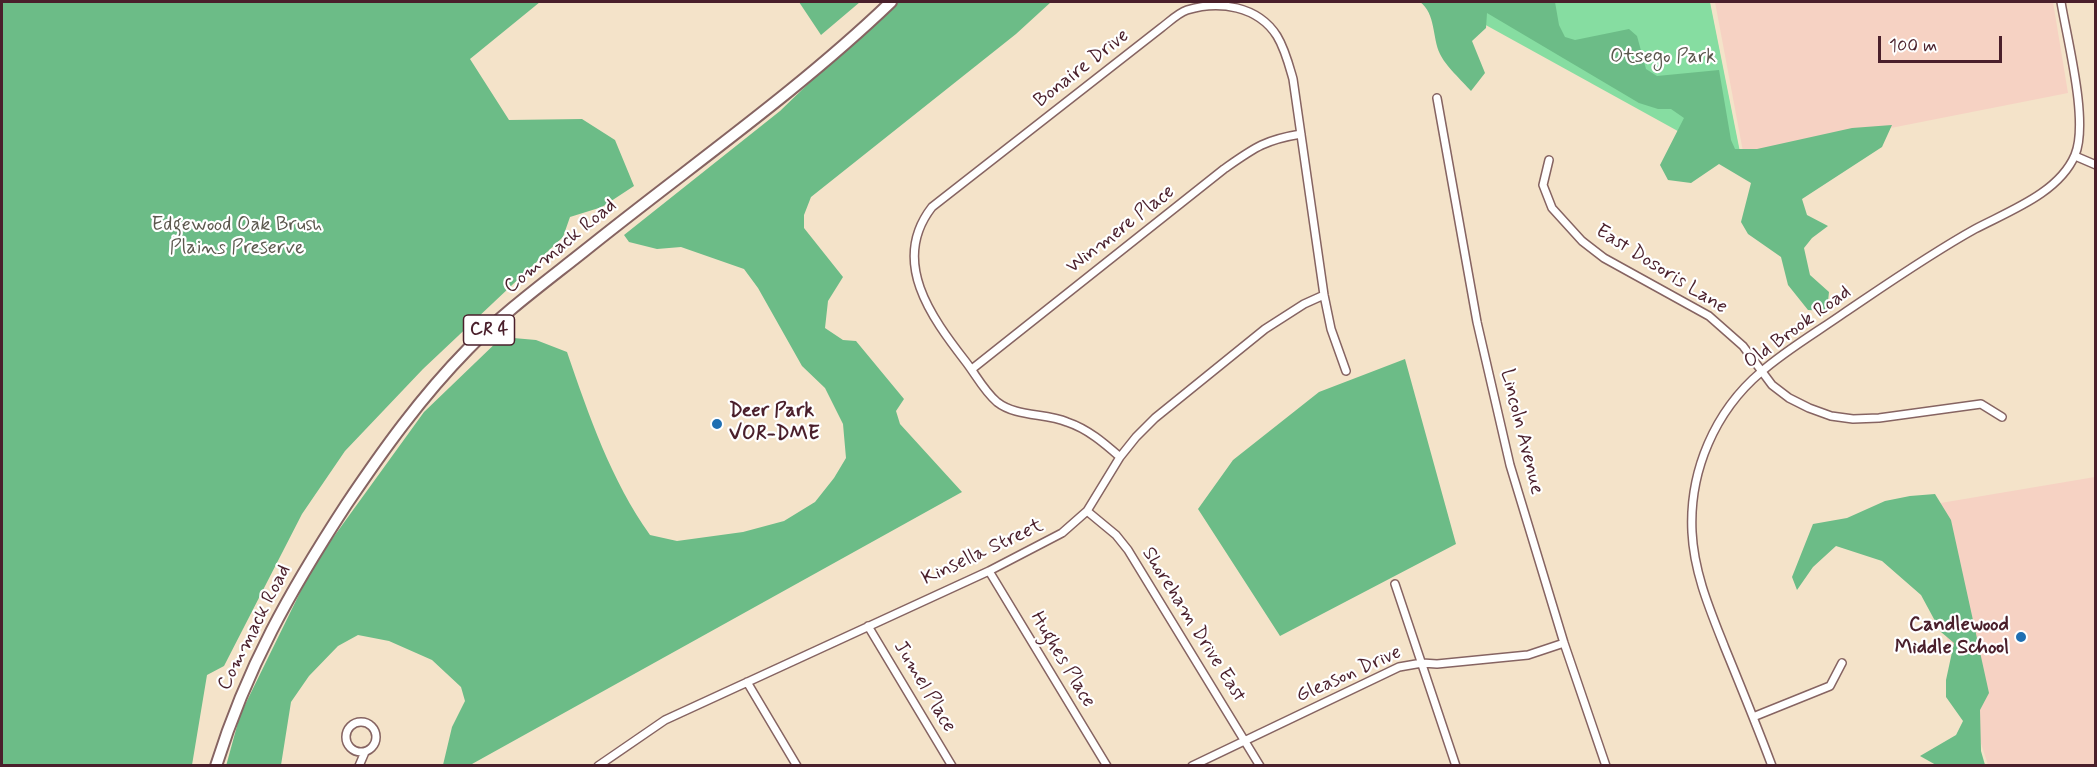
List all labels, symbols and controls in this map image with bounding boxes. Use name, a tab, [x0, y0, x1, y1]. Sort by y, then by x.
street label: Bonaire Drive	[1030, 24, 1134, 114]
scale bar	[1881, 24, 2006, 62]
text: 100 m	[1889, 34, 1937, 58]
park label: Otsego Park	[1610, 46, 1716, 70]
street label: Winmere Place	[1062, 180, 1180, 280]
street label: Commack Road	[500, 194, 622, 300]
park label: Edgewood Oak Brush Plains Preserve	[152, 214, 322, 261]
street label: East Dosoris Lane	[1591, 220, 1731, 320]
street label: Old Brook Road	[1740, 281, 1856, 375]
road number: CR 4	[464, 315, 514, 345]
street label: Lincoln Avenue	[1494, 367, 1548, 497]
place label: Deer Park VOR-DME	[729, 400, 820, 447]
marker: Deer Park VOR-DME	[710, 417, 724, 431]
street label: Kinsella Street	[918, 514, 1048, 592]
street label: Shoreham Drive East	[1136, 543, 1250, 707]
street label: Commack Road	[213, 561, 297, 695]
street label: Hughes Place	[1024, 608, 1100, 712]
place label: Candlewood Middle School	[1895, 614, 2009, 661]
marker: Candlewood Middle School	[2014, 630, 2028, 644]
street label: Jumel Place	[887, 637, 961, 737]
street label: Gleason Drive	[1293, 641, 1405, 709]

